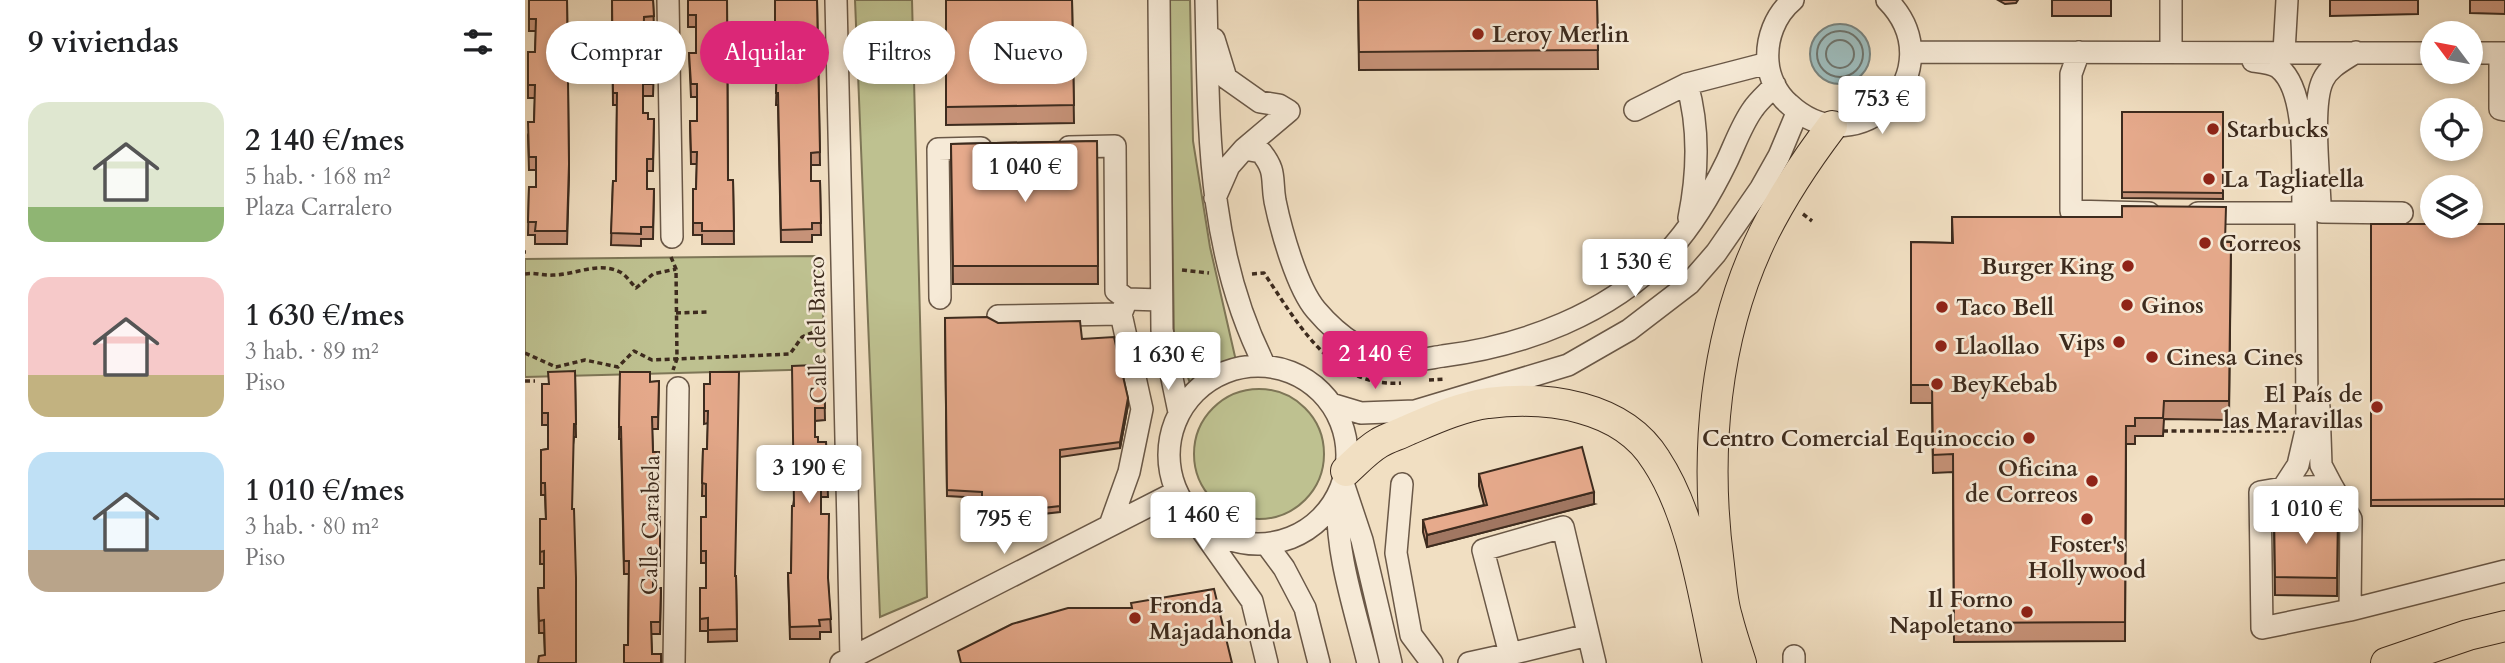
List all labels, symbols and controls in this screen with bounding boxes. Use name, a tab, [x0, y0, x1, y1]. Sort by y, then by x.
place label: Leroy Merlin	[1492, 19, 1629, 50]
chip: Comprar	[546, 21, 686, 84]
chip: Alquilar	[700, 21, 829, 84]
chip: Filtros	[843, 21, 955, 84]
chip: Nuevo	[969, 21, 1087, 84]
north arrow	[2420, 21, 2483, 84]
map controls	[2420, 21, 2483, 238]
text: 9 viviendas	[28, 22, 179, 63]
icon: filters	[459, 23, 497, 61]
marker: Leroy Merlin	[1470, 26, 1486, 42]
pin: 753 €	[1833, 76, 1931, 136]
text: 753 €	[1854, 83, 1910, 114]
button: locate	[2420, 98, 2483, 161]
place label: Starbucks	[2227, 114, 2329, 145]
text: 2 140 €/mes	[245, 120, 405, 161]
marker: Starbucks	[2205, 121, 2221, 137]
icon: home	[84, 130, 168, 214]
pin: 1 040 €	[960, 144, 1090, 204]
text: 1 040 €	[988, 151, 1062, 182]
text: 5 hab. · 168 m²	[245, 161, 391, 192]
place label: La Tagliatella	[2223, 164, 2365, 195]
marker: La Tagliatella	[2201, 171, 2217, 187]
button: layers	[2420, 175, 2483, 238]
text: Plaza Carralero	[245, 192, 392, 223]
place label: Correos	[2219, 228, 2301, 259]
marker: Correos	[2197, 235, 2213, 251]
pin: 1 530 €	[1570, 240, 1700, 299]
text: 1 530 €	[1598, 246, 1672, 277]
place label: Burger King	[1981, 251, 2114, 282]
street label: Calle del Barco	[801, 256, 834, 404]
marker: Burger King	[2120, 258, 2136, 274]
place label: Ginos	[2141, 290, 2204, 321]
place label: Taco Bell	[1956, 292, 2054, 323]
text: 1 630 €/mes	[245, 295, 405, 336]
marker: Ginos	[2119, 297, 2135, 313]
marker: Taco Bell	[1934, 299, 1950, 315]
icon: home	[84, 305, 168, 389]
place label: Vips	[2058, 327, 2105, 358]
place label: Llaollao	[1955, 331, 2039, 362]
pin: 1 630 €	[1103, 332, 1233, 392]
pin: 2 140 €	[1310, 332, 1440, 391]
marker: Vips	[2111, 334, 2127, 350]
text: 3 hab. · 89 m²	[245, 336, 379, 367]
text: 2 140 €	[1338, 338, 1412, 369]
marker: Llaollao	[1933, 338, 1949, 354]
text: 1 630 €	[1131, 339, 1205, 370]
place label: Cinesa Cines	[2166, 342, 2303, 373]
marker: Cinesa Cines	[2144, 349, 2160, 365]
text: Piso	[245, 367, 285, 398]
place label: BeyKebab	[1951, 369, 2058, 400]
marker: BeyKebab	[1929, 376, 1945, 392]
place label: El País de las Maravillas	[2223, 379, 2363, 436]
marker: El País de las Maravillas	[2369, 399, 2385, 415]
place label: Centro Comercial Equinoccio	[1702, 423, 2015, 454]
marker: Centro Comercial Equinoccio	[2021, 430, 2037, 446]
pin: 3 190 €	[744, 446, 874, 505]
text: 3 190 €	[772, 452, 846, 483]
place label: Oficina de Correos	[1965, 453, 2079, 510]
street label: Calle Carabela	[634, 455, 667, 595]
text: 1 010 €/mes	[245, 470, 405, 511]
marker: Oficina de Correos	[2084, 473, 2100, 489]
icon: home	[84, 480, 168, 564]
pin: 1 010 €	[2241, 486, 2371, 546]
pin: 1 460 €	[1138, 492, 1268, 552]
text: 1 010 €	[2269, 493, 2343, 524]
pin: 795 €	[955, 496, 1053, 556]
text: 1 460 €	[1166, 499, 1240, 530]
text: 795 €	[976, 503, 1032, 534]
text: 3 hab. · 80 m²	[245, 511, 379, 542]
marker: Foster's Hollywood	[2079, 511, 2095, 527]
place label: Foster's Hollywood	[2028, 529, 2146, 586]
text: Piso	[245, 542, 285, 573]
place label: Il Forno Napoletano	[1889, 584, 2013, 641]
place label: Fronda Majadahonda	[1149, 590, 1293, 647]
marker: Il Forno Napoletano	[2019, 604, 2035, 620]
marker: Fronda Majadahonda	[1127, 610, 1143, 626]

